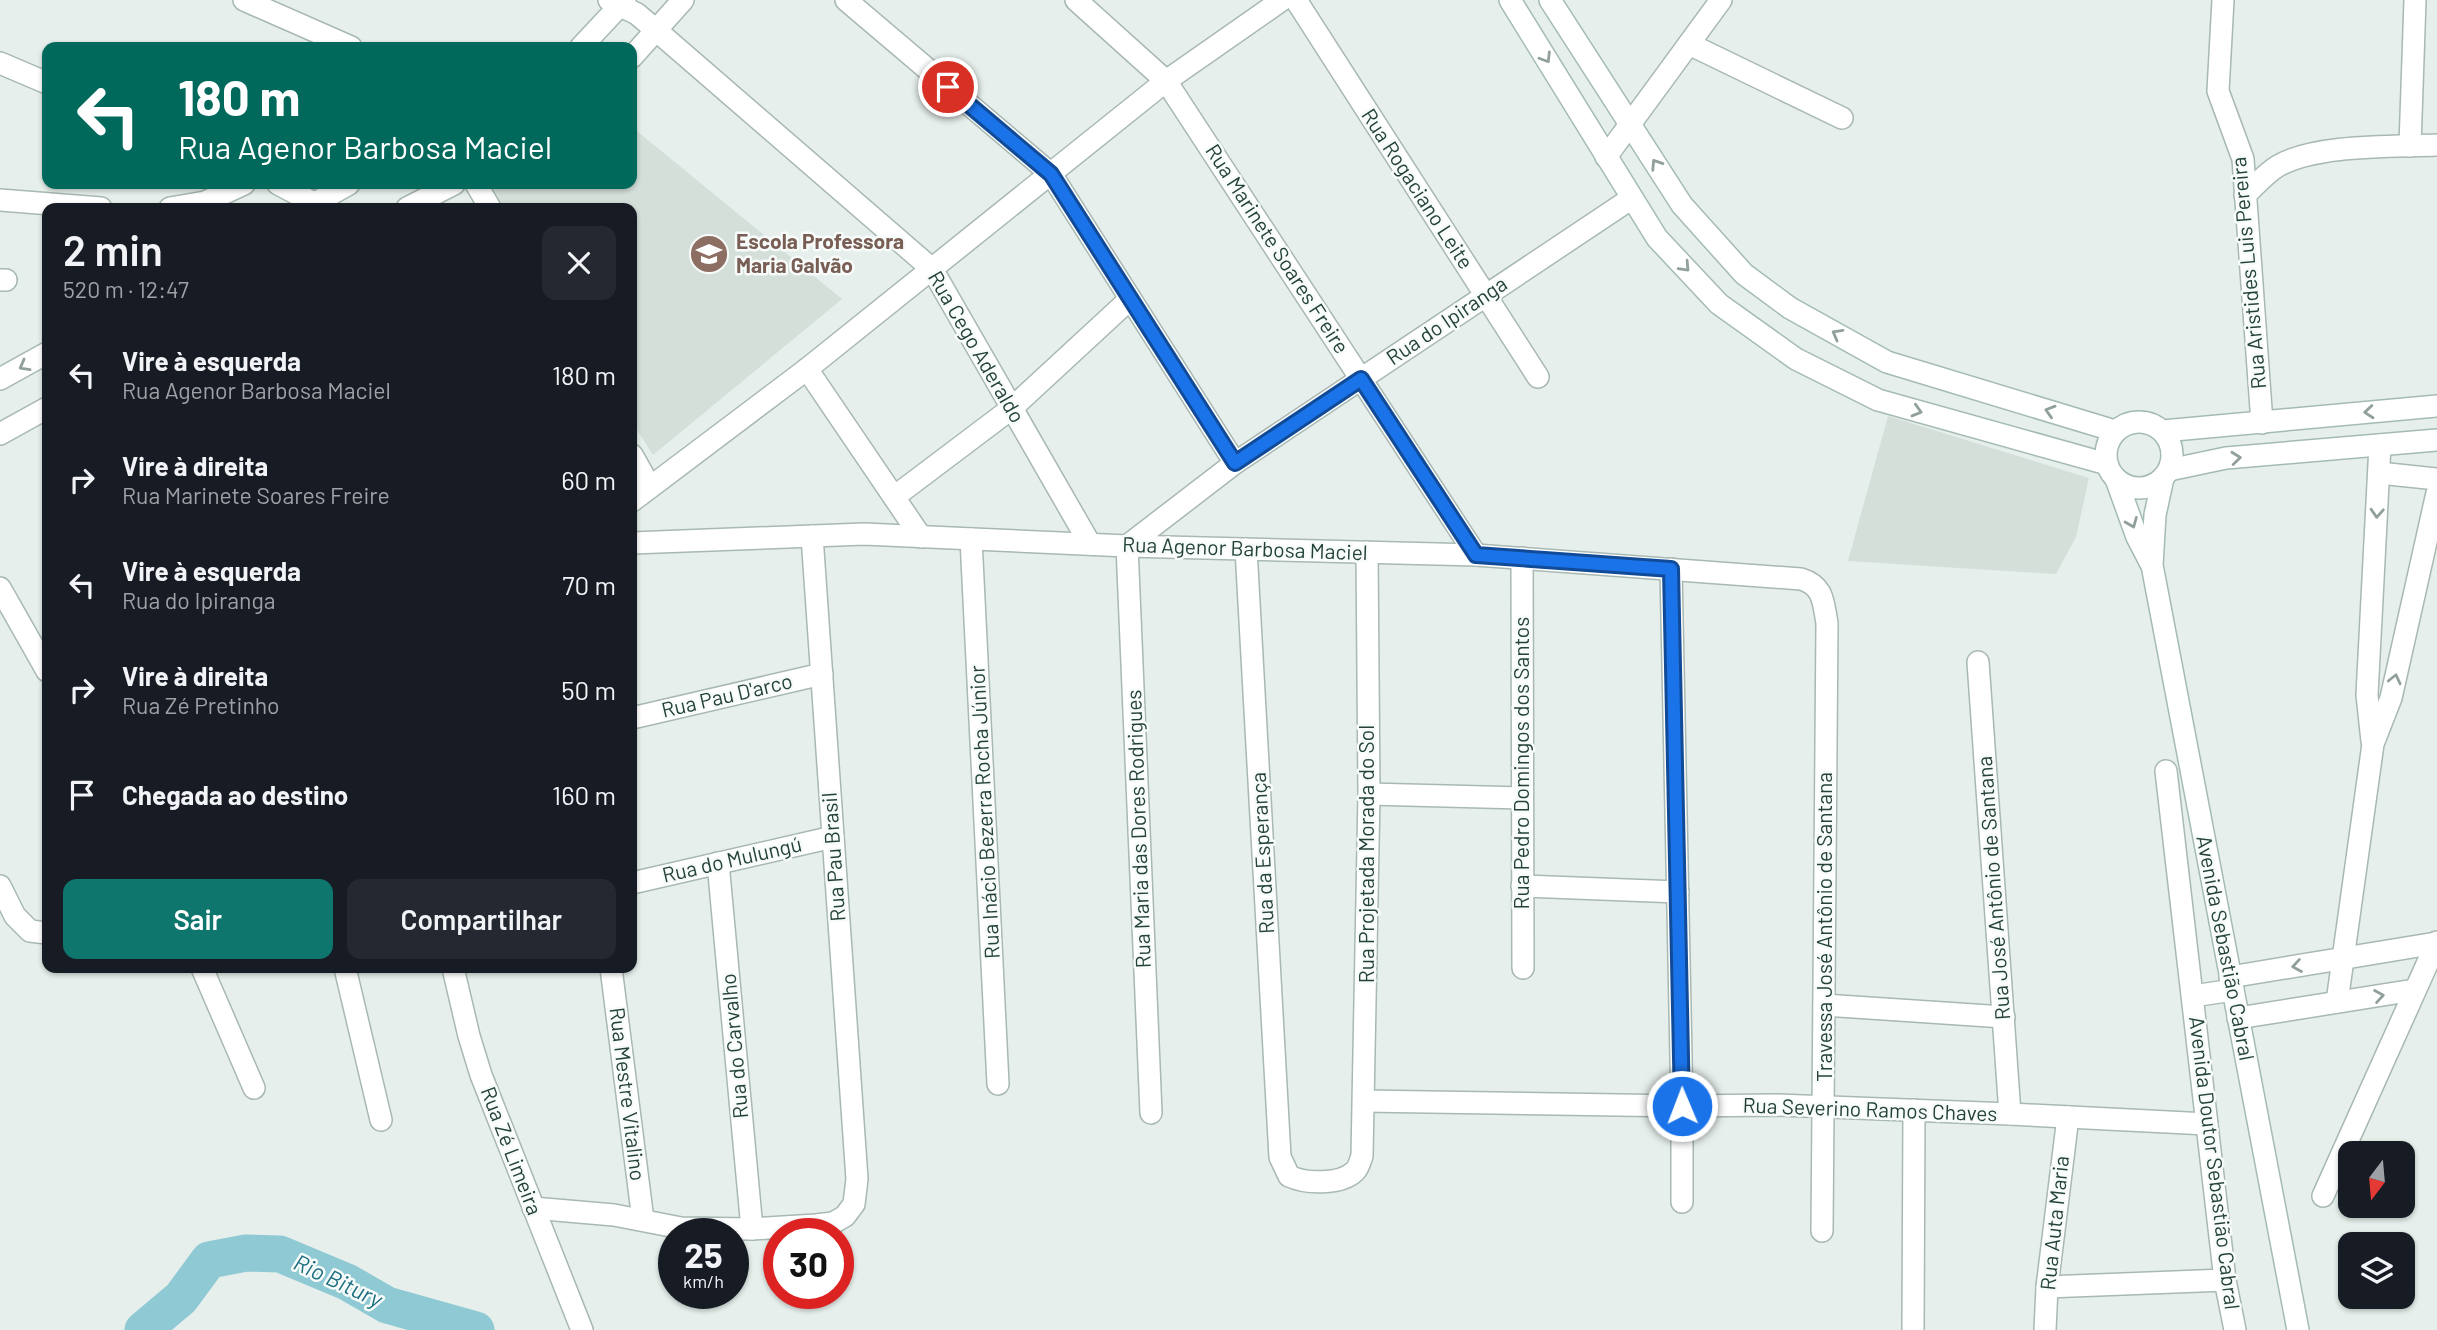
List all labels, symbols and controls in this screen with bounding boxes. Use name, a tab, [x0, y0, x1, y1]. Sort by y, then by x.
one-way arrow	[1537, 50, 1550, 63]
pin	[918, 57, 978, 117]
text: 180 m	[178, 67, 301, 126]
icon: arrive	[929, 68, 967, 106]
icon: left	[63, 70, 154, 161]
street label: Rua Rogaciano Leite	[1357, 103, 1479, 273]
text: Rua Agenor Barbosa Maciel	[178, 127, 552, 165]
street label: Rua Marinete Soares Freire	[1201, 139, 1355, 358]
street label: Rua Aristides Luis Pereira	[2225, 156, 2270, 390]
one-way arrow	[1652, 159, 1664, 172]
text: 2 min	[63, 224, 163, 274]
button: close	[542, 226, 616, 300]
place label: Escola Professora Maria Galvão	[736, 228, 904, 277]
school or university icon: Escola Professora Maria Galvão	[688, 233, 730, 275]
one-way arrow	[1676, 259, 1689, 272]
street label: Rua Cego Aderaldo	[924, 266, 1031, 427]
street label: Rua do Ipiranga	[1381, 270, 1511, 369]
text: 520 m · 12:47	[63, 275, 189, 303]
one-way arrow	[1831, 329, 1844, 342]
text: Vire à esquerda	[122, 345, 301, 376]
icon: left	[63, 356, 101, 394]
one-way arrow	[18, 358, 31, 371]
text: 180 m	[552, 359, 616, 390]
text: Rua Agenor Barbosa Maciel	[122, 376, 391, 404]
one-way arrow	[1911, 402, 1923, 417]
one-way arrow	[2044, 405, 2056, 420]
one-way arrow	[2363, 405, 2375, 420]
text: Vire à direita	[122, 450, 268, 481]
one-way arrow	[2231, 450, 2242, 465]
icon: right	[63, 461, 101, 499]
text: 60 m	[561, 464, 616, 495]
text: Rua Marinete Soares Freire	[122, 481, 390, 509]
one-way arrow	[2369, 508, 2384, 519]
one-way arrow	[2123, 516, 2137, 528]
street label: Rua Agenor Barbosa Maciel	[1122, 531, 1368, 564]
text: Vire à esquerda	[122, 555, 301, 586]
icon: left	[63, 566, 101, 604]
text: 70 m	[562, 569, 616, 600]
text: Rua do Ipiranga	[122, 586, 276, 614]
street label: Rua Pedro Domingos dos Santos	[1508, 617, 1533, 909]
text: Vire à direita	[122, 660, 268, 691]
street label: Rua Inácio Bezerra Rocha Júnior	[963, 664, 1004, 960]
street label: Rua Pau D'arco	[659, 667, 795, 722]
icon: right	[63, 671, 101, 709]
one-way arrow	[2387, 673, 2402, 685]
text: 50 m	[561, 674, 616, 705]
street label: Rua Maria das Dores Rodrigues	[1120, 689, 1155, 969]
text: Rua Zé Pretinho	[122, 691, 280, 719]
street label: Rua Projetada Morada do Sol	[1353, 725, 1378, 983]
street label: Rua José Antônio de Santana	[1971, 755, 2014, 1021]
street label: Rua da Esperança	[1245, 772, 1278, 935]
street label: Travessa José Antônio de Santana	[1811, 772, 1836, 1082]
icon: arrive	[63, 776, 101, 814]
text: Chegada ao destino	[122, 779, 348, 810]
text: 160 m	[552, 779, 616, 810]
street label: Rua Pau Brasil	[816, 792, 849, 923]
street label: Rua do Mulungú	[659, 830, 804, 887]
street label: Avenida Sebastião Cabral	[2192, 833, 2261, 1062]
button: Sair	[63, 879, 333, 959]
button: Compartilhar	[347, 879, 616, 959]
one-way arrow	[2291, 958, 2302, 973]
street label: Rua do Carvalho	[715, 972, 752, 1120]
one-way arrow	[2373, 989, 2384, 1004]
street label: Rua Mestre Vitalino	[605, 1006, 652, 1182]
street label: Avenida Doutor Sebastião Cabral	[2185, 1015, 2246, 1311]
position arrow	[1645, 1069, 1719, 1143]
street label: Rua Zé Limeira	[476, 1083, 548, 1218]
street label: Rua Severino Ramos Chaves	[1742, 1092, 1998, 1125]
north arrow	[2338, 1141, 2415, 1218]
map controls	[2338, 1141, 2415, 1309]
street label: Rua Auta Maria	[2034, 1154, 2073, 1291]
speed limit sign: 30	[763, 1218, 854, 1309]
button: layers	[2338, 1232, 2415, 1309]
text: 25	[684, 1233, 723, 1275]
water label: Rio Bitury	[290, 1247, 388, 1313]
text: km/h	[683, 1270, 724, 1292]

